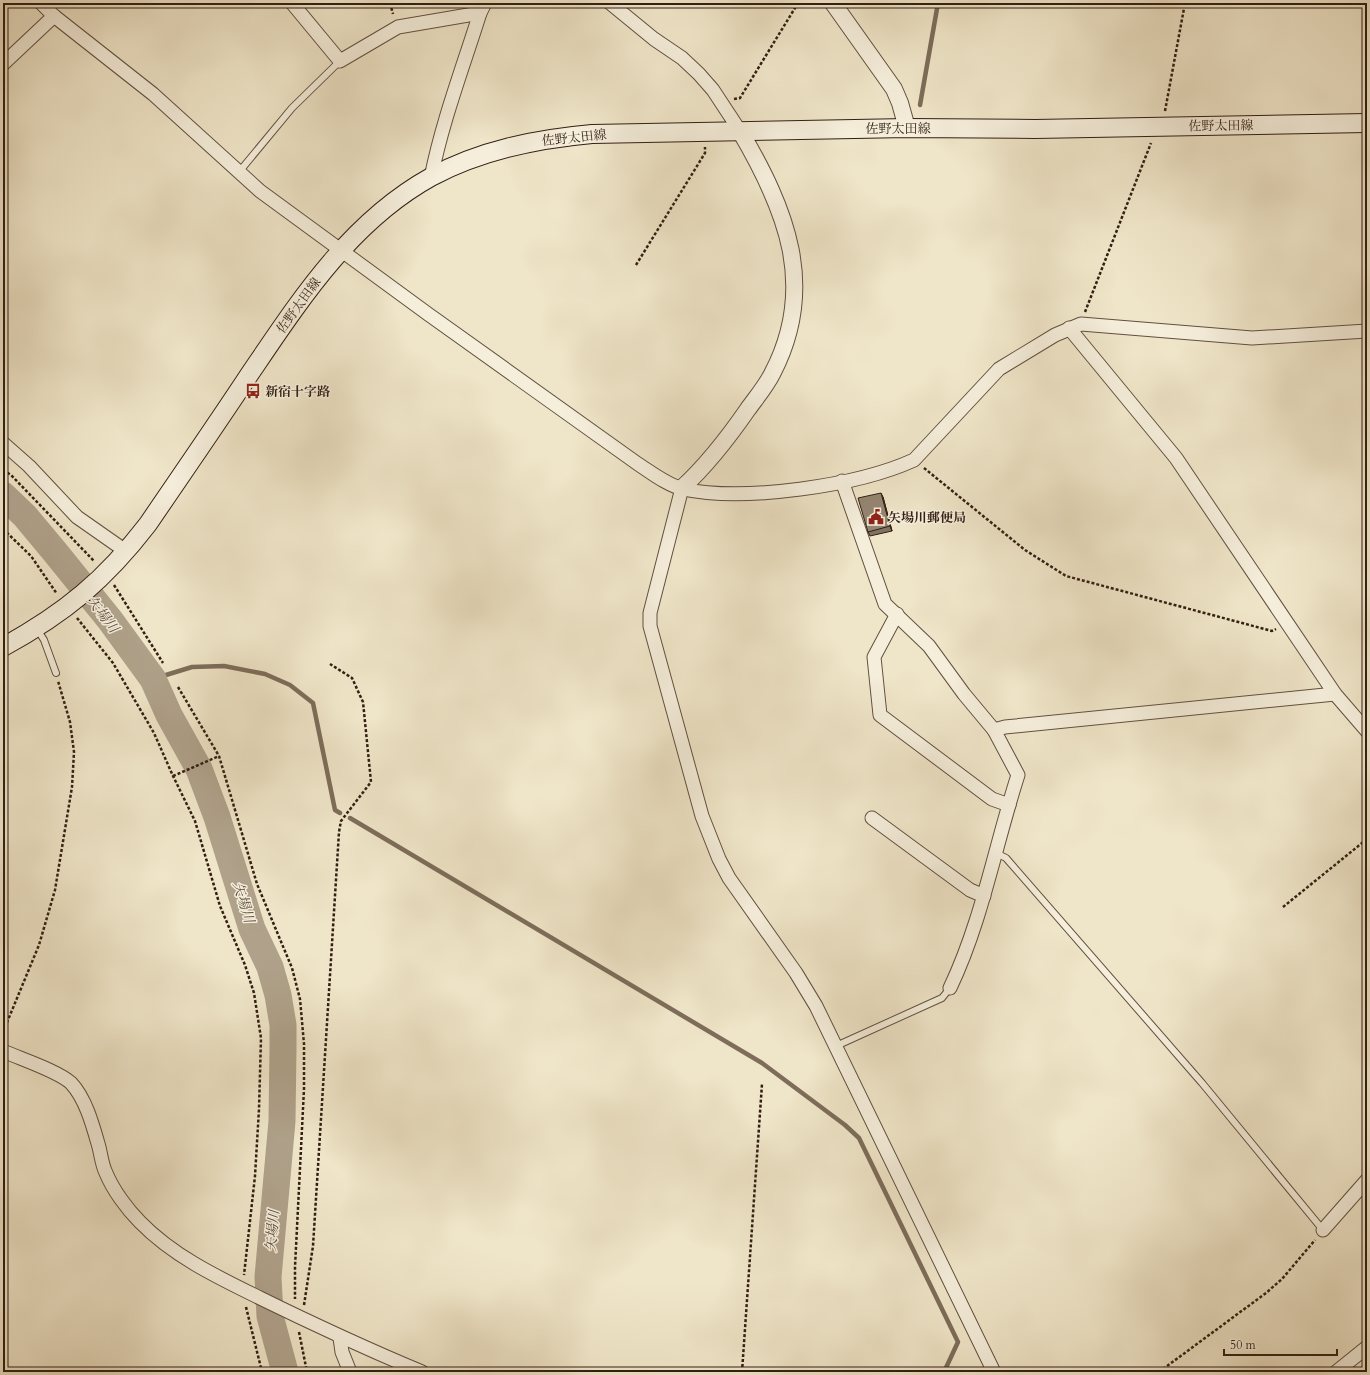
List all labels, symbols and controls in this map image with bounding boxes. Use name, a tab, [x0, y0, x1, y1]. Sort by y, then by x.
street label: 佐野太田線	[1188, 116, 1254, 136]
street label: 佐野太田線	[865, 120, 931, 138]
street label: 佐野太田線	[541, 126, 607, 150]
street label: 佐野太田線	[272, 274, 325, 337]
bus stop icon: 新宿十字路	[244, 382, 262, 400]
place label: 新宿十字路	[265, 383, 330, 401]
public building icon: 矢場川郵便局	[867, 508, 885, 526]
place label: 矢場川郵便局	[888, 509, 966, 527]
water label: 矢場川	[82, 592, 124, 638]
water label: 矢場川	[228, 879, 259, 927]
water label: 矢場川	[261, 1207, 284, 1253]
scale bar	[1224, 1331, 1337, 1357]
text: 50 m	[1230, 1337, 1257, 1353]

